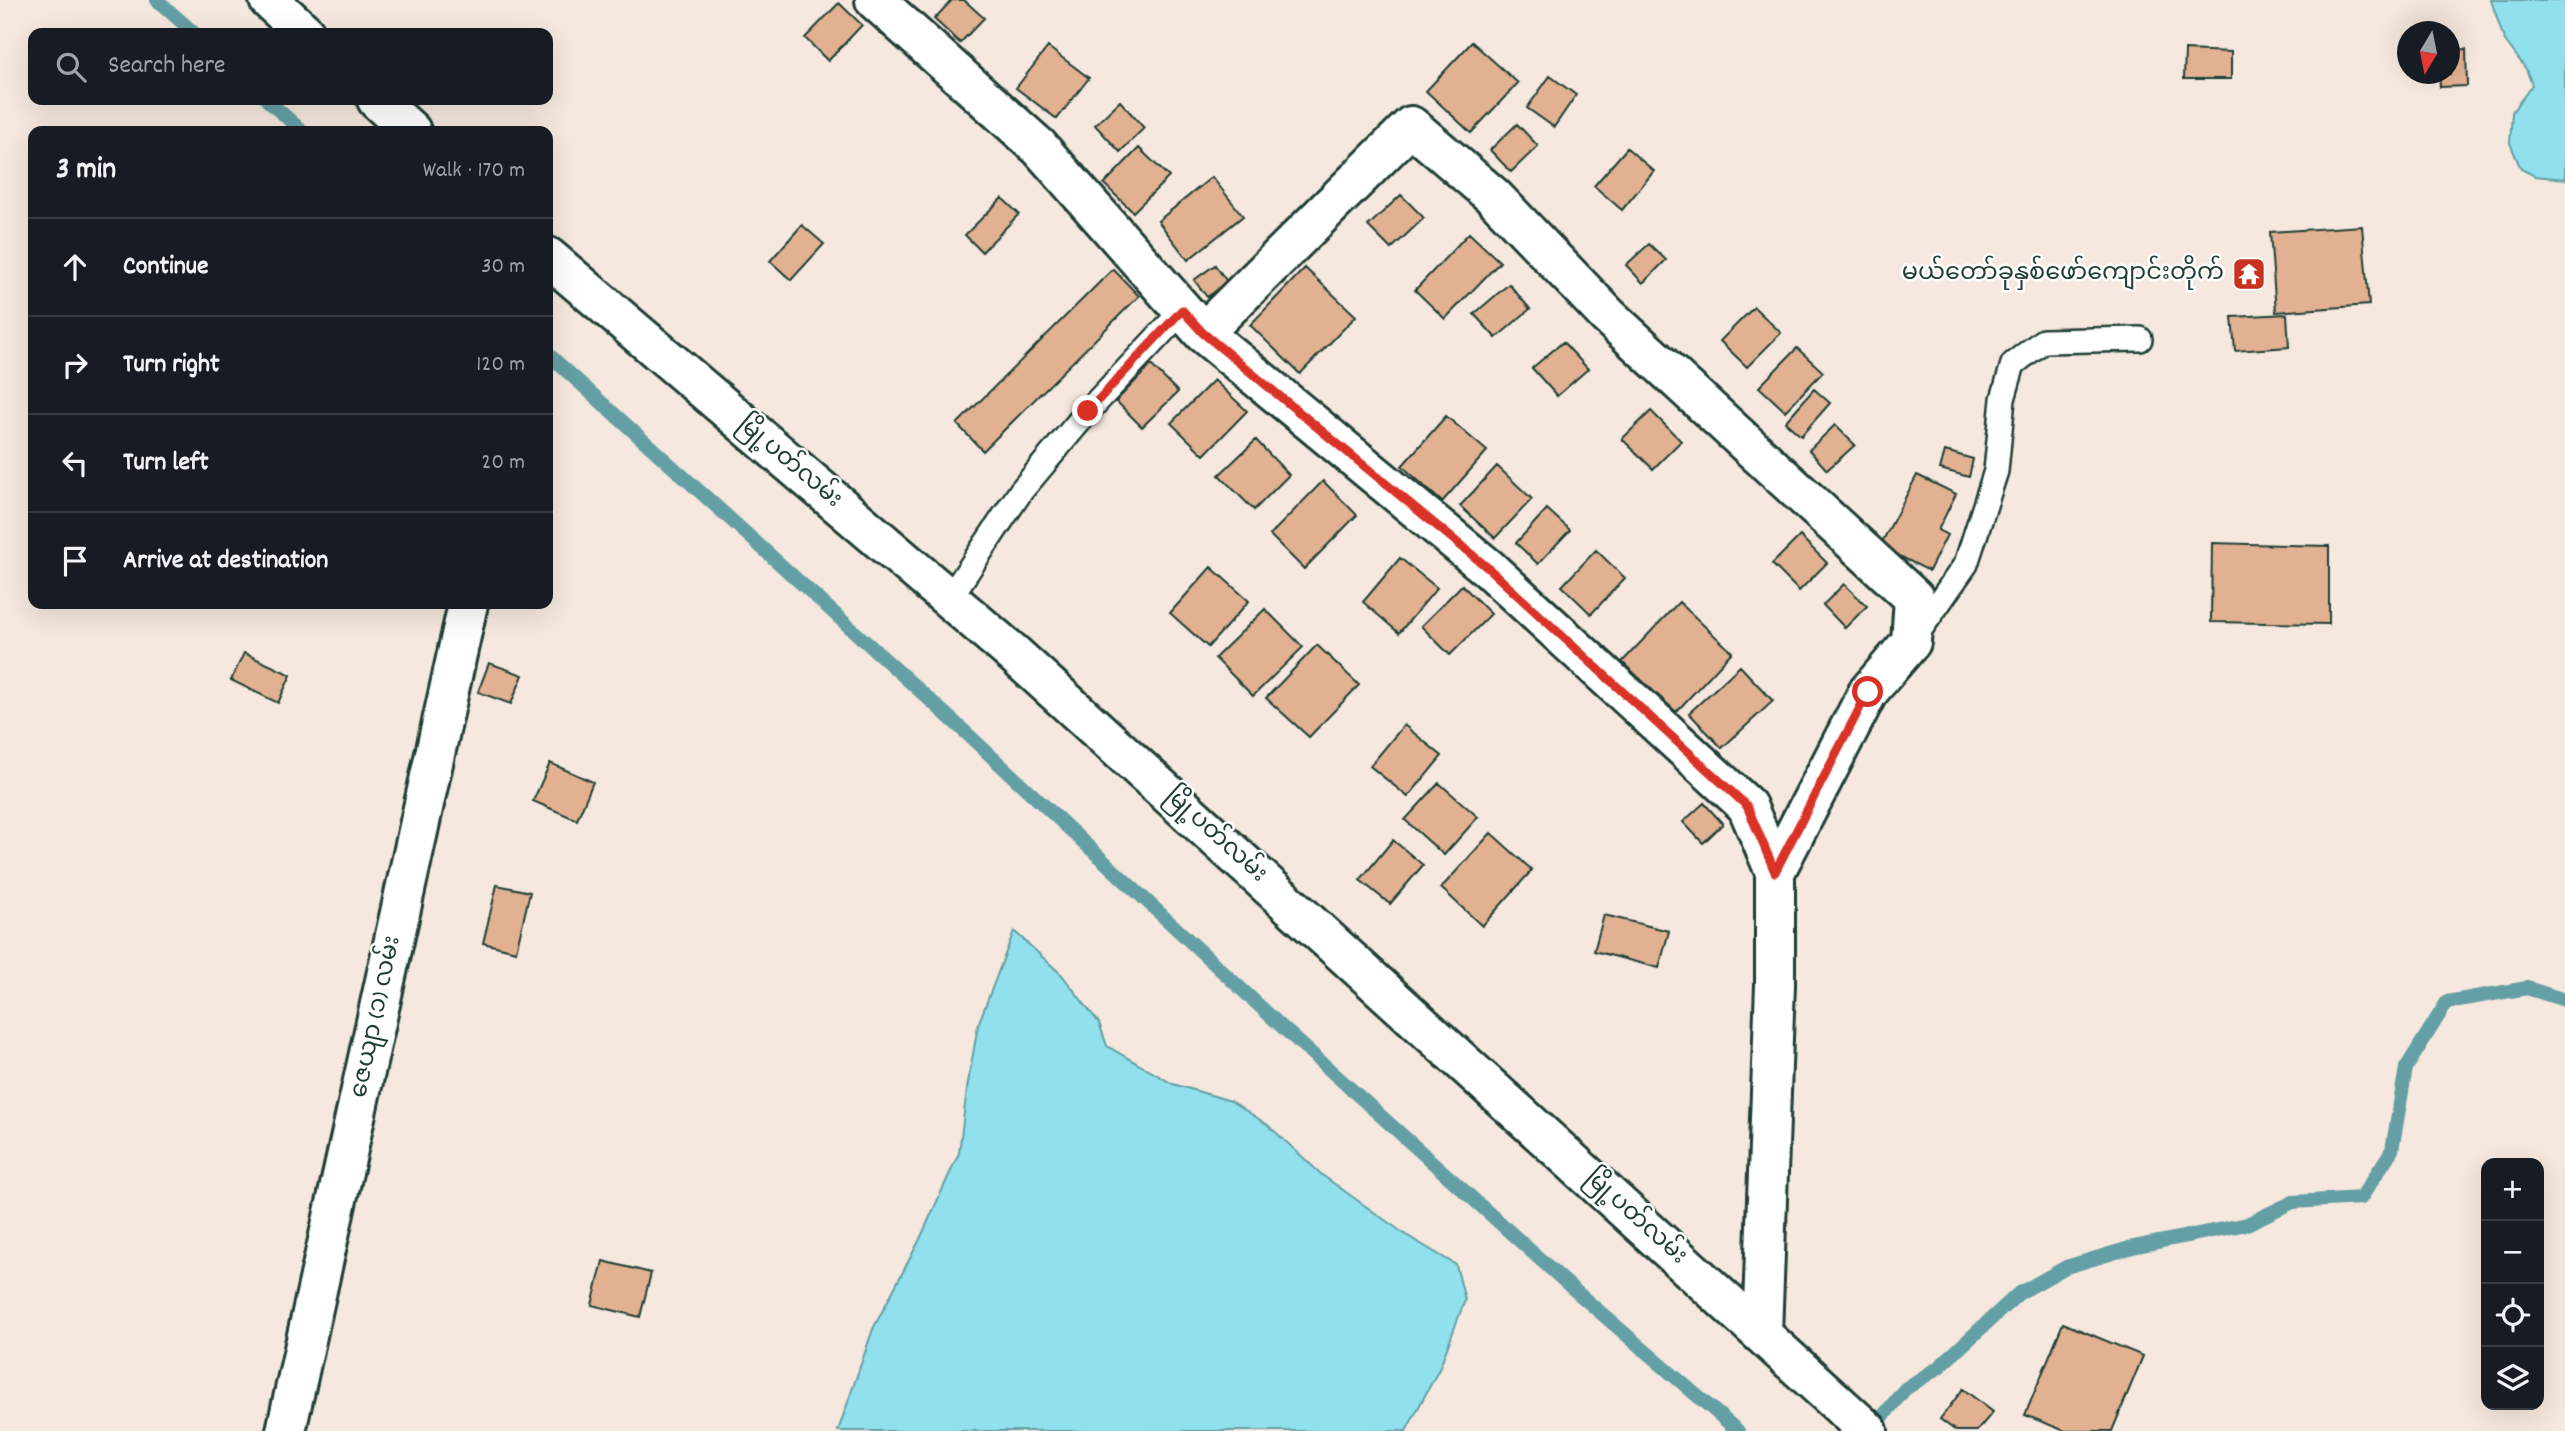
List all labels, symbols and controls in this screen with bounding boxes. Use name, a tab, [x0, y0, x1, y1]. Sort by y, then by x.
north arrow	[2397, 21, 2460, 84]
search box	[28, 28, 553, 105]
icon: search	[52, 48, 90, 86]
text: Search here	[108, 48, 226, 85]
text: 3 min	[56, 150, 116, 193]
text: Walk · 170 m	[423, 155, 525, 188]
icon: ahead	[56, 248, 94, 286]
text: Continue	[123, 249, 208, 286]
text: 30 m	[481, 251, 525, 284]
place label: မယ်တော်ခုနှစ်ဖော်ကျောင်းတိုက်	[1902, 255, 2224, 291]
temple icon: မယ်တော်ခုနှစ်ဖော်ကျောင်းတိုက်	[2230, 255, 2268, 293]
icon: right	[56, 346, 94, 384]
text: Turn right	[123, 347, 220, 384]
text: 120 m	[476, 349, 525, 382]
route end	[1072, 395, 1103, 426]
street label: မြို့ပတ်လမ်း	[729, 407, 850, 517]
icon: left	[56, 444, 94, 482]
text: Turn left	[123, 445, 209, 482]
text: 20 m	[481, 447, 525, 480]
icon: arrive	[56, 542, 94, 580]
text: Arrive at destination	[123, 543, 328, 580]
route start	[1852, 676, 1883, 707]
street label: မြို့ပတ်လမ်း	[1156, 779, 1275, 891]
street label: ဇေယျာ (၁) လမ်း	[341, 932, 411, 1101]
map controls	[2481, 1158, 2544, 1410]
button: +	[2481, 1158, 2544, 1221]
street label: မြို့ပတ်လမ်း	[1576, 1161, 1695, 1273]
button: −	[2481, 1221, 2544, 1284]
button: locate	[2481, 1284, 2544, 1347]
button: layers	[2481, 1347, 2544, 1410]

